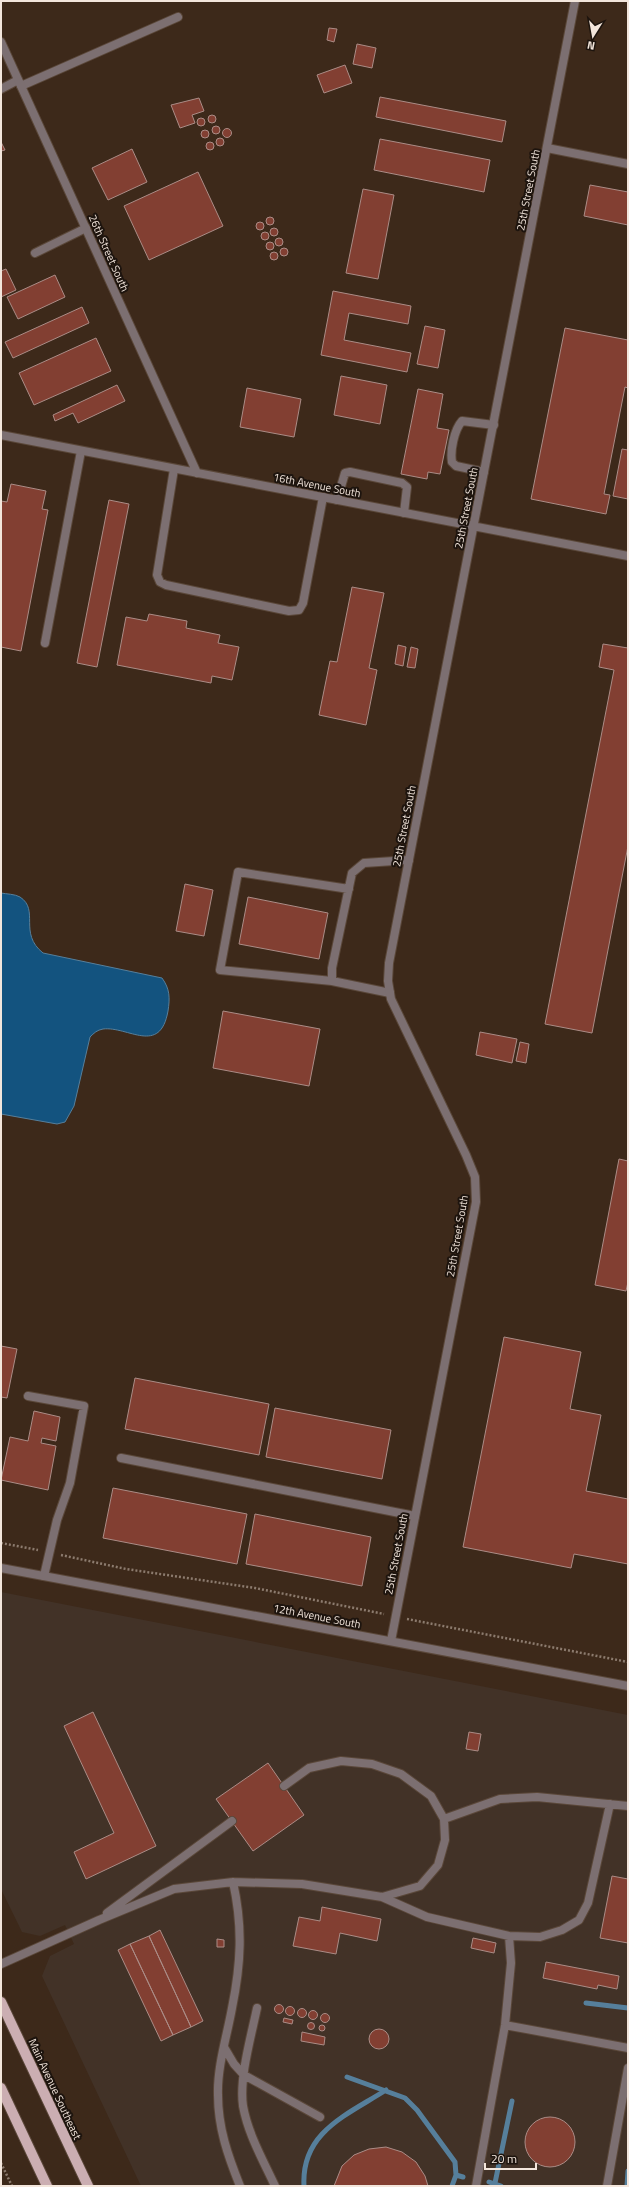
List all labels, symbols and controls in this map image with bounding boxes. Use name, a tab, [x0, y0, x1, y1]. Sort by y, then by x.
north arrow	[573, 16, 613, 56]
text: N	[586, 37, 596, 54]
street label: 25th Street South	[512, 148, 544, 232]
street label: 26th Street South	[85, 212, 133, 294]
street label: 25th Street South	[450, 466, 482, 550]
street label: 16th Avenue South	[272, 469, 362, 501]
street label: 25th Street South	[388, 784, 420, 868]
street label: 25th Street South	[442, 1194, 472, 1278]
street label: 25th Street South	[380, 1512, 412, 1596]
street label: 12th Avenue South	[272, 1600, 362, 1632]
street label: Main Avenue Southeast	[25, 2036, 85, 2142]
scale bar	[485, 2145, 536, 2171]
text: 20 m	[491, 2149, 517, 2168]

